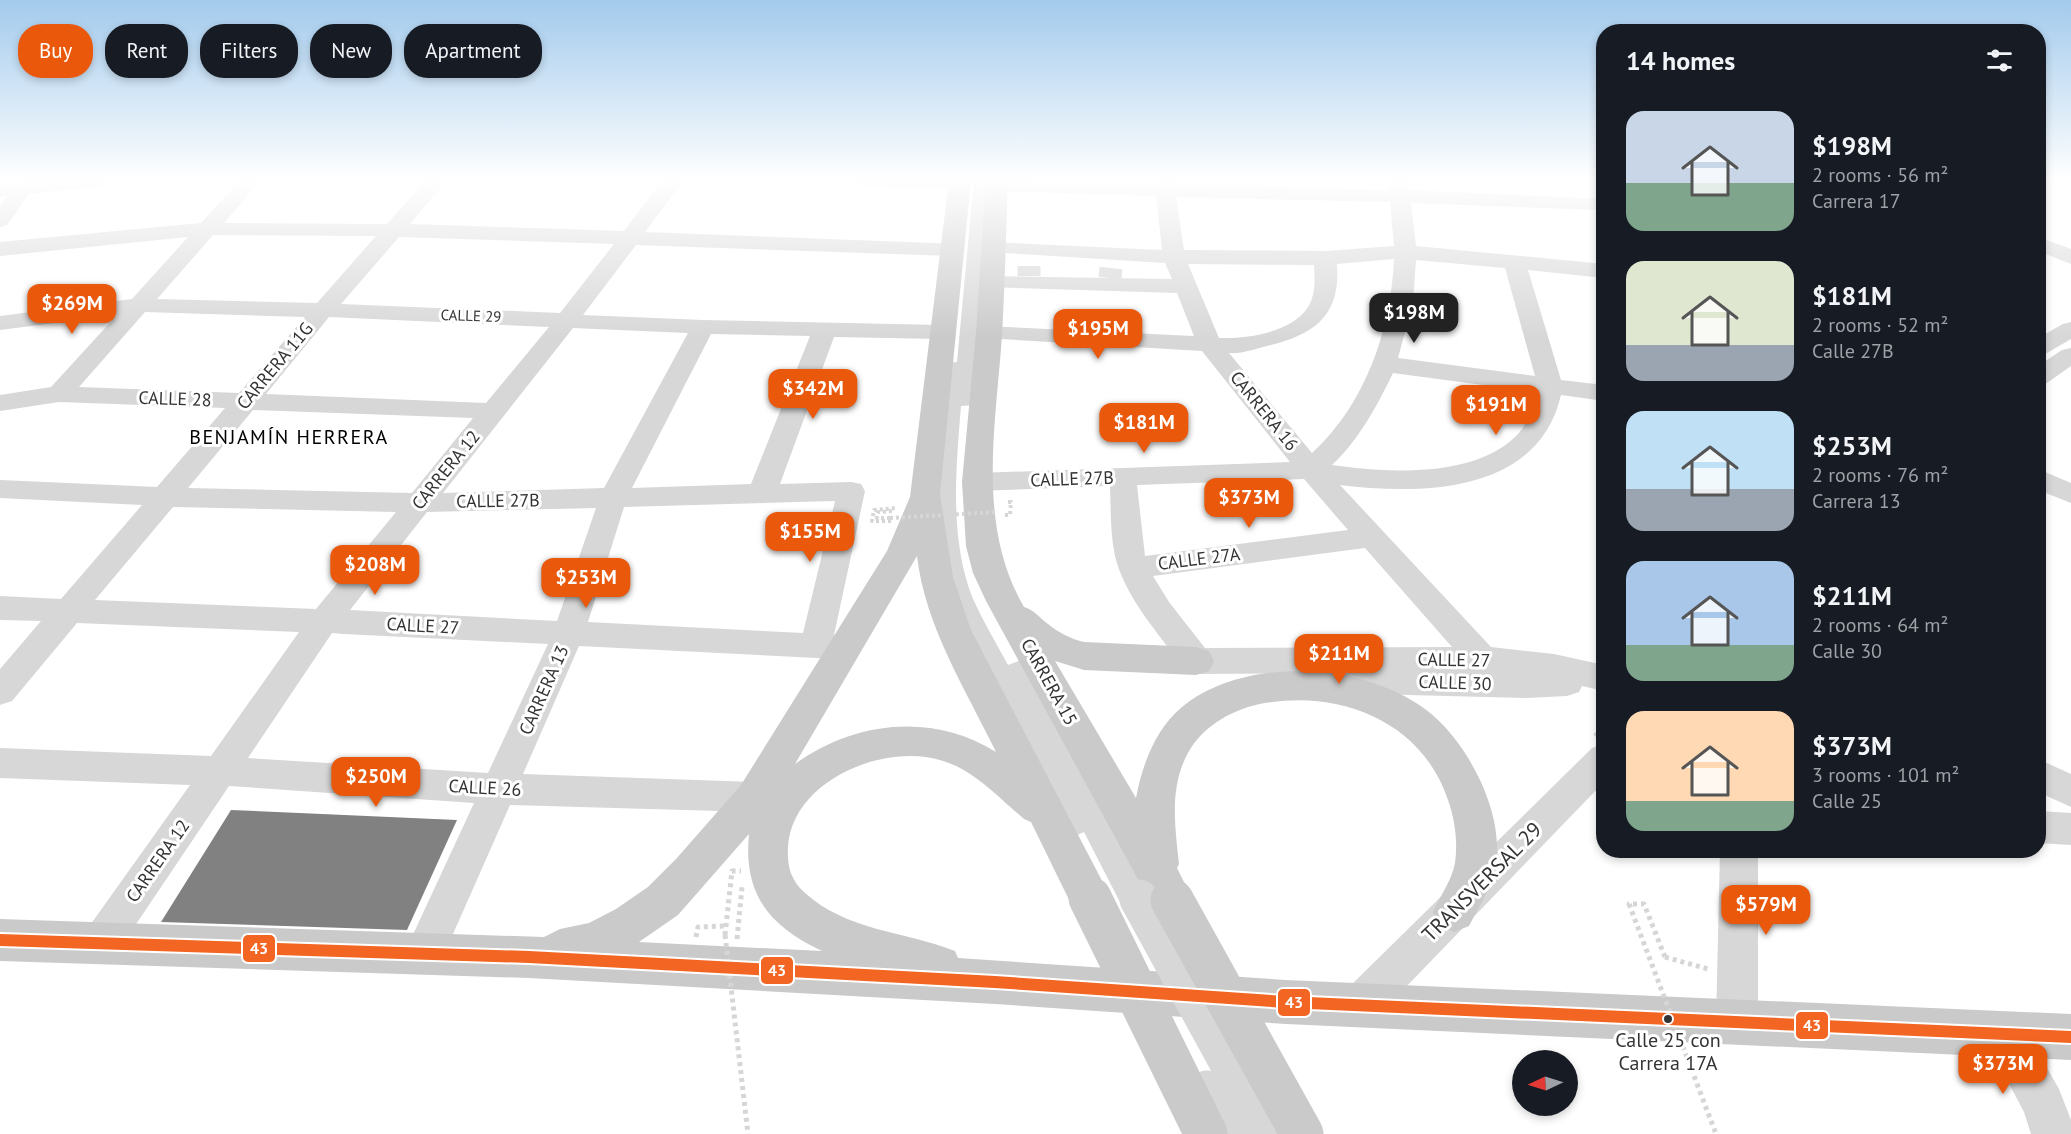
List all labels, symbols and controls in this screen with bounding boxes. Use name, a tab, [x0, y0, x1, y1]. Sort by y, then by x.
chip: Buy	[18, 24, 93, 78]
chip: Rent	[105, 24, 188, 78]
chip: Filters	[200, 24, 298, 78]
chip: New	[310, 24, 392, 78]
chip: Apartment	[404, 24, 542, 78]
text: 14 homes	[1626, 44, 1735, 77]
icon: filters	[1983, 44, 2016, 77]
text: $198M	[1812, 129, 1892, 162]
icon: home	[1674, 135, 1746, 207]
text: 2 rooms · 56 m²	[1812, 162, 1948, 188]
text: Carrera 17	[1812, 188, 1901, 214]
text: $181M	[1812, 279, 1892, 312]
pin: $269M	[30, 284, 114, 335]
icon: home	[1674, 285, 1746, 357]
text: $269M	[41, 290, 103, 316]
pin: $198M	[1372, 293, 1456, 344]
text: $198M	[1383, 299, 1445, 325]
street label: CALLE 29	[440, 305, 502, 326]
pin: $195M	[1056, 309, 1140, 360]
text: 2 rooms · 52 m²	[1812, 312, 1948, 338]
text: $195M	[1067, 315, 1129, 341]
street label: CARRERA 11G	[231, 317, 318, 414]
text: Calle 27B	[1812, 338, 1894, 364]
street label: CARRERA 16	[1225, 366, 1303, 455]
pin: $342M	[771, 369, 855, 420]
text: $342M	[782, 375, 844, 401]
pin: $191M	[1454, 385, 1538, 436]
street label: CALLE 28	[138, 386, 212, 411]
text: $191M	[1465, 391, 1527, 417]
pin: $181M	[1102, 403, 1186, 454]
text: $181M	[1113, 409, 1175, 435]
district label: BENJAMÍN HERRERA	[189, 424, 389, 450]
street label: CARRERA 12	[407, 425, 485, 514]
text: $253M	[1812, 429, 1892, 462]
icon: home	[1674, 435, 1746, 507]
text: 2 rooms · 76 m²	[1812, 462, 1948, 488]
street label: CALLE 27B	[1030, 466, 1114, 491]
pin: $373M	[1207, 478, 1291, 529]
text: $373M	[1218, 484, 1280, 510]
street label: CALLE 27B	[456, 488, 540, 513]
text: Carrera 13	[1812, 488, 1901, 514]
pin: $155M	[768, 512, 852, 563]
text: $155M	[779, 518, 841, 544]
street label: CALLE 27A	[1157, 542, 1242, 575]
pin: $208M	[333, 545, 417, 596]
text: $208M	[344, 551, 406, 577]
pin: $253M	[544, 558, 628, 609]
text: $253M	[555, 564, 617, 590]
text: $211M	[1812, 579, 1892, 612]
icon: home	[1674, 585, 1746, 657]
street label: CALLE 27	[386, 612, 460, 639]
text: 2 rooms · 64 m²	[1812, 612, 1948, 638]
street label: CARRERA 15	[1016, 634, 1083, 729]
pin: $211M	[1297, 634, 1381, 685]
text: Calle 30	[1812, 638, 1882, 664]
text: $211M	[1308, 640, 1370, 666]
street label: CARRERA 13	[514, 641, 574, 738]
street label: CALLE 27	[1417, 647, 1491, 672]
street label: CALLE 30	[1418, 670, 1492, 695]
text: $373M	[1812, 729, 1892, 762]
icon: home	[1674, 735, 1746, 807]
pin: $250M	[334, 757, 418, 808]
text: 3 rooms · 101 m²	[1812, 762, 1959, 788]
text: $250M	[345, 763, 407, 789]
street label: CALLE 26	[448, 774, 522, 801]
text: Calle 25	[1812, 788, 1882, 814]
street label: CARRERA 12	[121, 815, 194, 907]
street label: TRANSVERSAL 29	[1416, 816, 1547, 947]
pin: $579M	[1724, 885, 1808, 936]
text: $579M	[1735, 891, 1797, 917]
line badge: 43	[242, 934, 276, 963]
text: 43	[250, 938, 268, 958]
line badge: 43	[760, 956, 794, 985]
text: 43	[768, 960, 786, 980]
line badge: 43	[1277, 988, 1311, 1017]
text: 43	[1285, 992, 1303, 1012]
line badge: 43	[1795, 1011, 1829, 1040]
marker: Calle 25 con Carrera 17A	[1662, 1013, 1674, 1025]
text: 43	[1803, 1015, 1821, 1035]
place label: Calle 25 con Carrera 17A	[1615, 1027, 1721, 1076]
pin: $373M	[1961, 1044, 2045, 1095]
north arrow	[1512, 1050, 1578, 1116]
map controls	[1512, 1050, 1578, 1116]
text: $373M	[1972, 1050, 2034, 1076]

